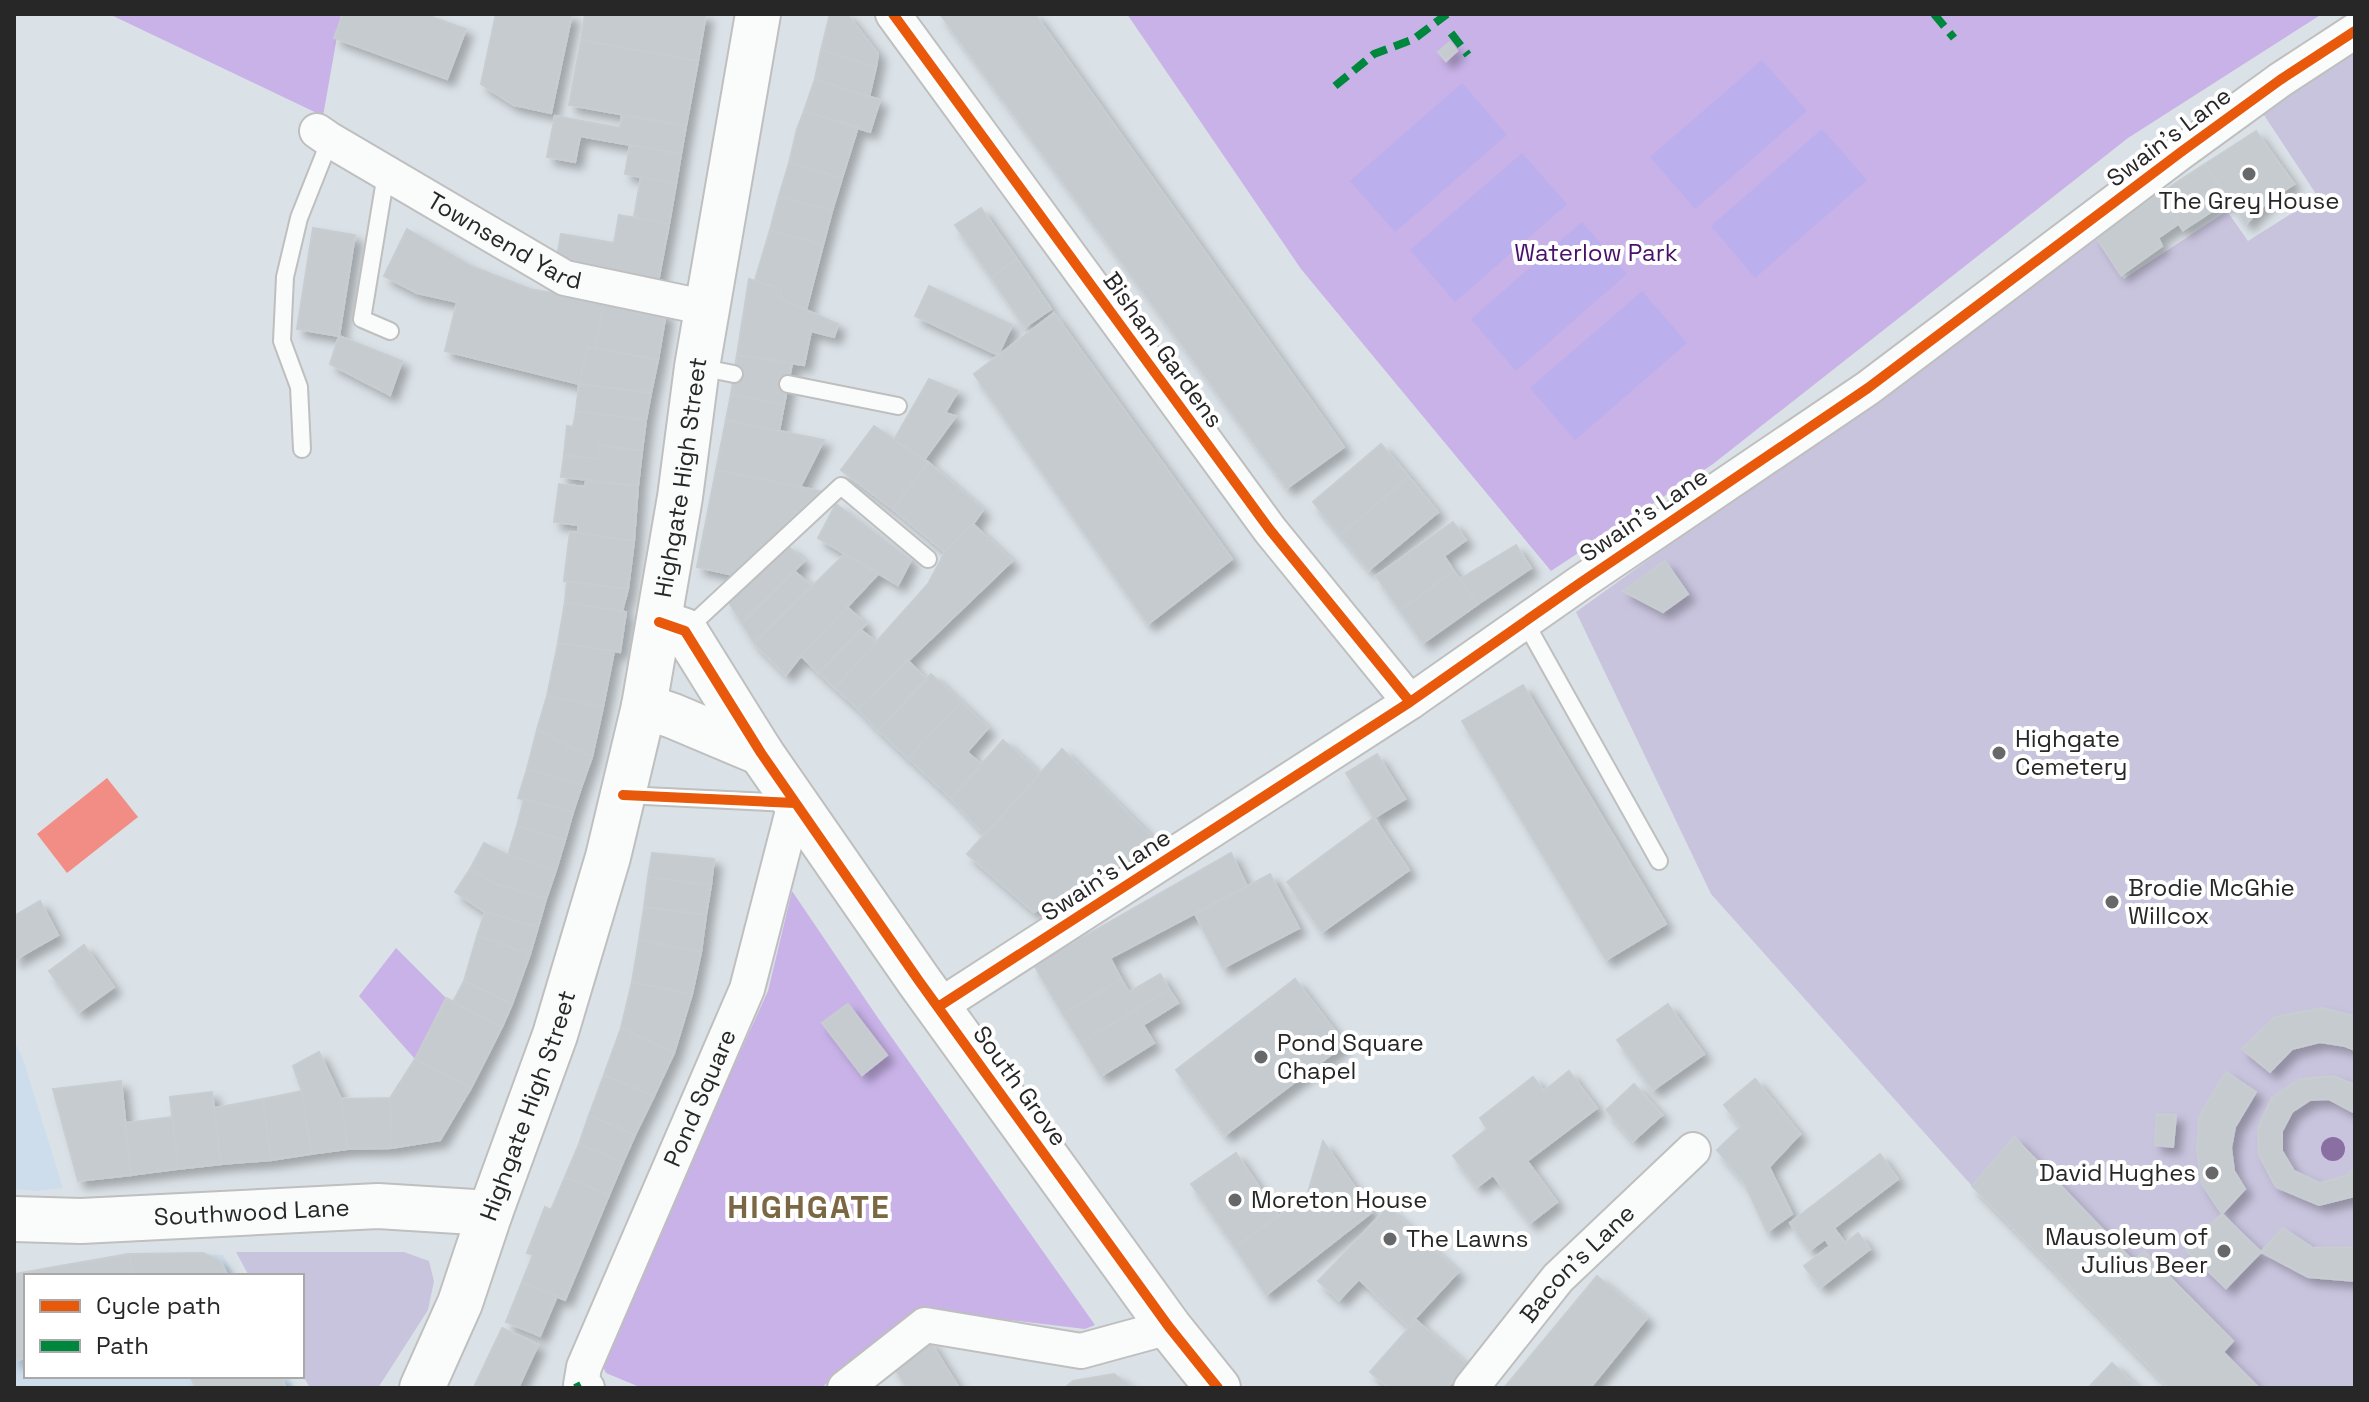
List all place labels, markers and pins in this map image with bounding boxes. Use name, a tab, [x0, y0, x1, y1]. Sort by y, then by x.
marker: The Grey House	[2240, 165, 2258, 183]
place label: The Grey House	[2159, 185, 2339, 216]
place label: Highgate Cemetery	[2015, 723, 2128, 782]
marker: Highgate Cemetery	[1990, 744, 2008, 762]
place label: Brodie McGhie Willcox	[2128, 872, 2295, 931]
marker: Brodie McGhie Willcox	[2103, 893, 2121, 911]
place label: Pond Square Chapel	[1277, 1027, 1424, 1086]
marker: Pond Square Chapel	[1252, 1048, 1270, 1066]
place label: David Hughes	[2039, 1157, 2196, 1188]
marker: David Hughes	[2203, 1164, 2221, 1182]
place label: Moreton House	[1251, 1184, 1427, 1215]
marker: Moreton House	[1226, 1191, 1244, 1209]
place label: Mausoleum of Julius Beer	[2045, 1221, 2208, 1280]
place label: The Lawns	[1406, 1223, 1528, 1254]
marker: The Lawns	[1381, 1230, 1399, 1248]
marker: Mausoleum of Julius Beer	[2215, 1242, 2233, 1260]

